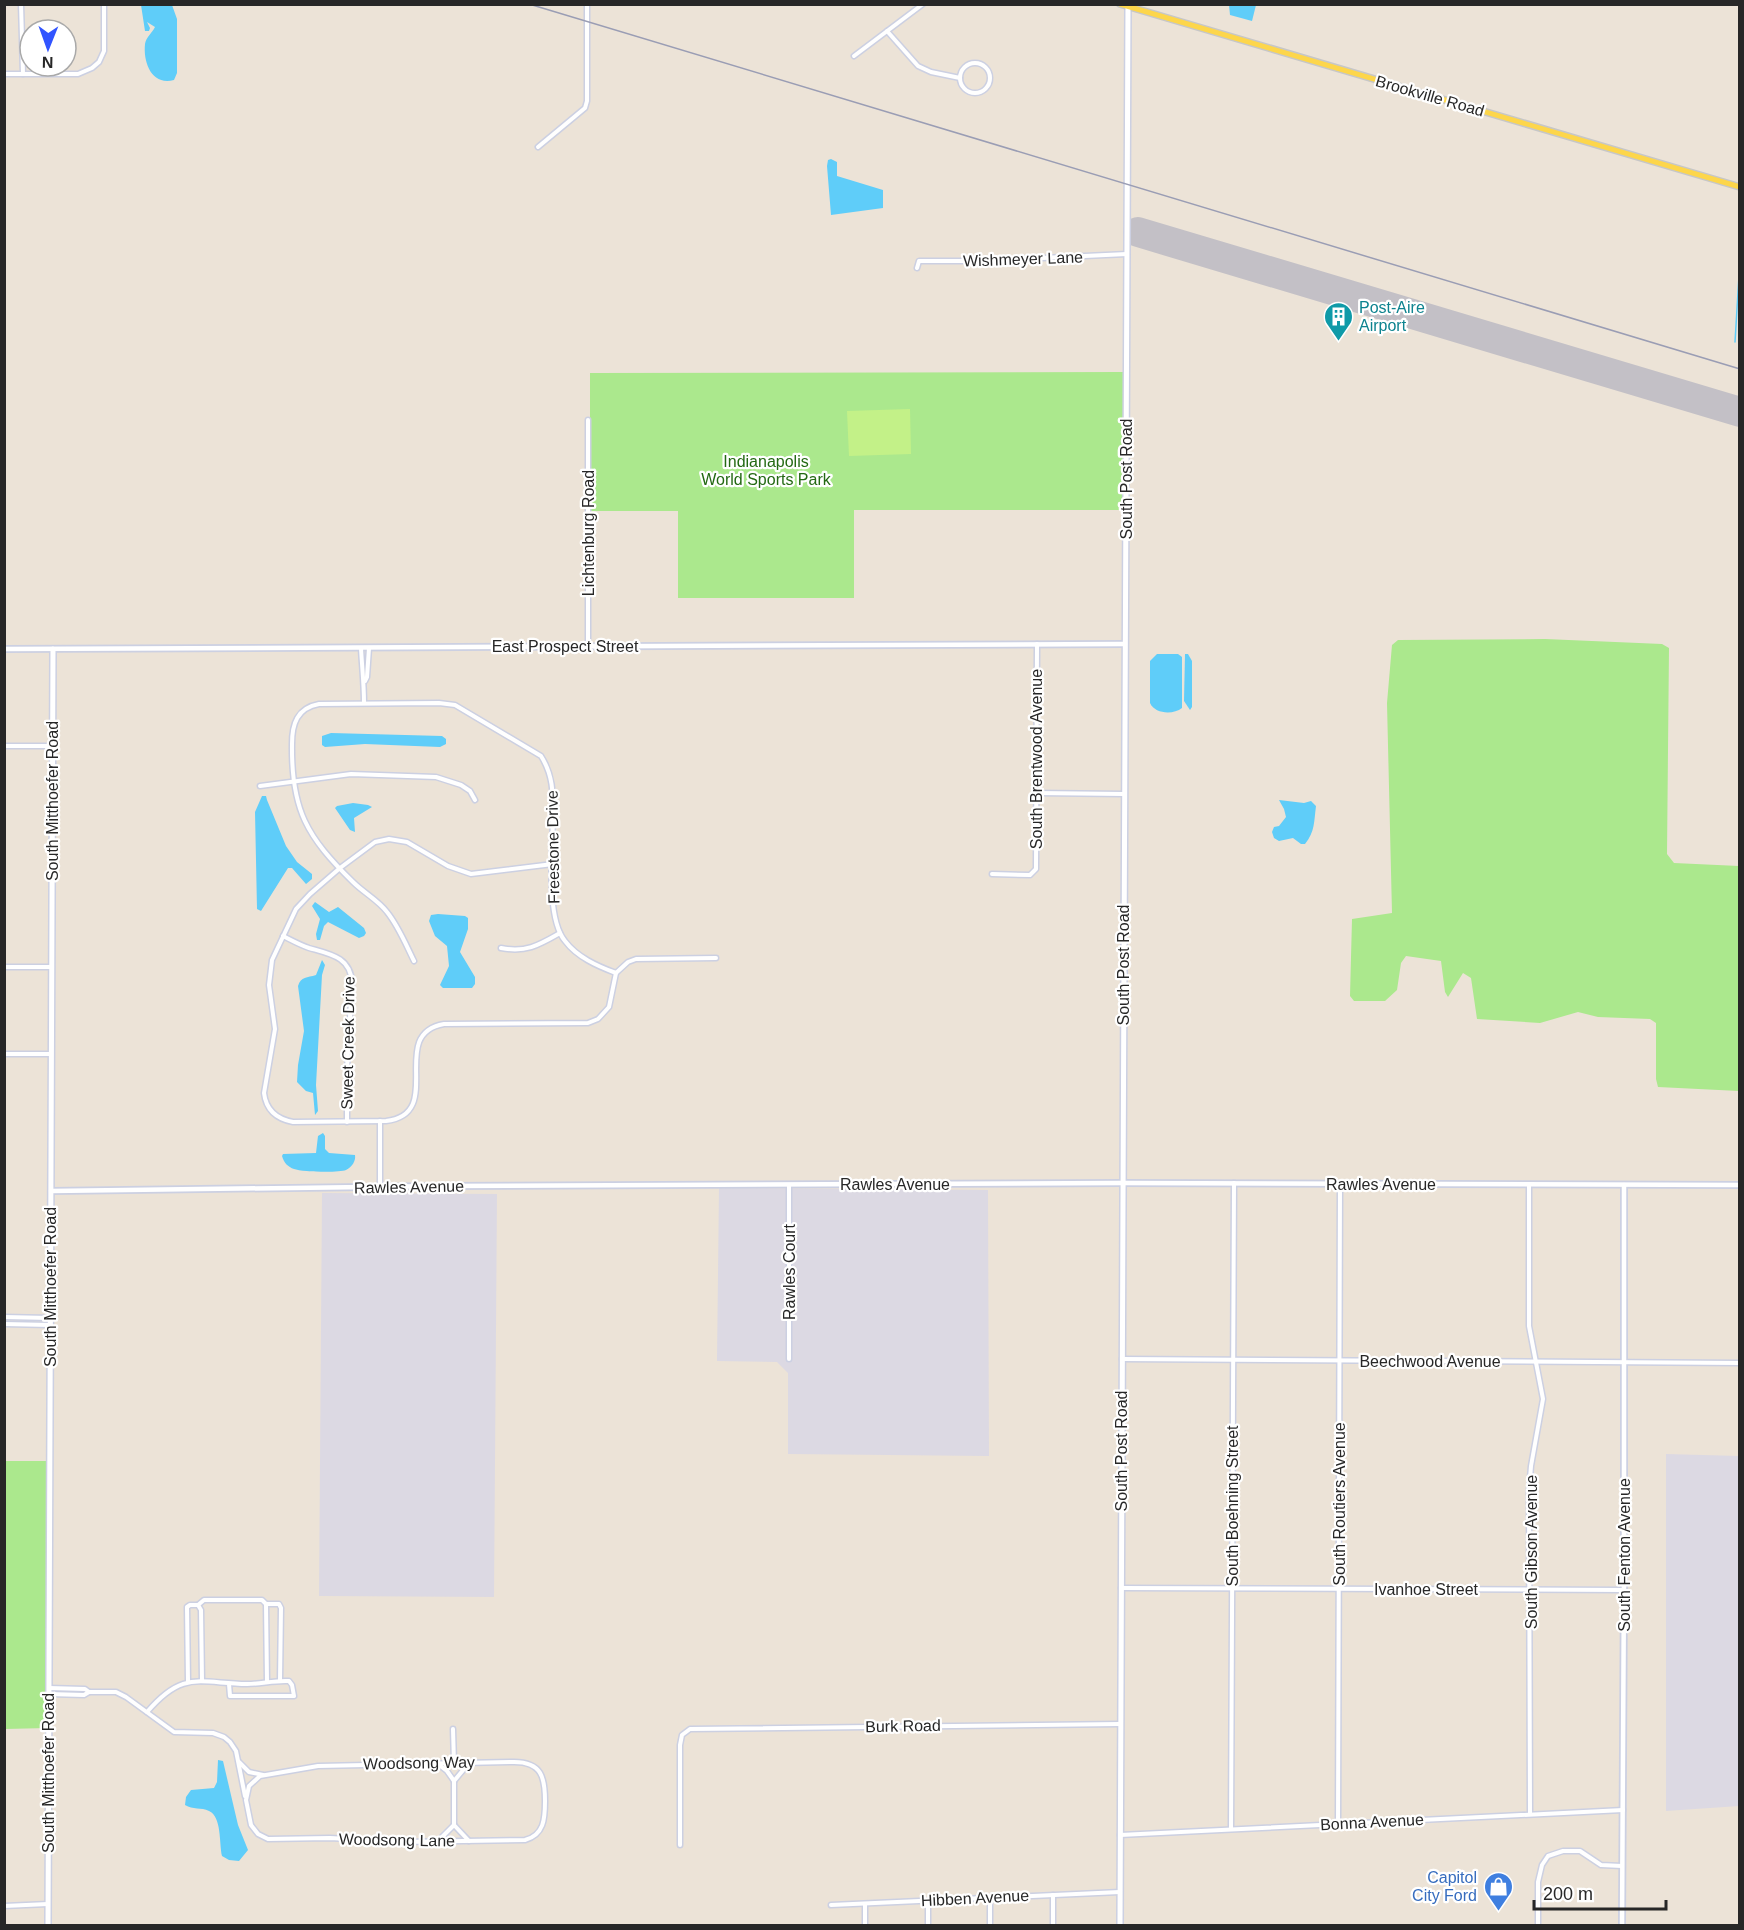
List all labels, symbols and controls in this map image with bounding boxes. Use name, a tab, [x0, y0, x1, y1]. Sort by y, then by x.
north arrow	[18, 18, 78, 78]
text: N	[42, 54, 54, 71]
street label: Brookville Road	[1374, 72, 1486, 120]
street label: Wishmeyer Lane	[963, 248, 1083, 270]
place label: Post-Aire Airport	[1359, 299, 1425, 334]
building icon: Post-Aire Airport	[1322, 300, 1354, 342]
street label: South Post Road	[1118, 419, 1135, 539]
park label: Indianapolis World Sports Park	[701, 453, 832, 488]
street label: Lichtenburg Road	[580, 470, 597, 596]
street label: East Prospect Street	[492, 638, 639, 655]
street label: South Brentwood Avenue	[1028, 669, 1045, 849]
street label: South Mitthoefer Road	[44, 721, 61, 881]
street label: Freestone Drive	[544, 790, 562, 904]
street label: South Post Road	[1115, 905, 1132, 1025]
street label: Sweet Creek Drive	[338, 976, 358, 1110]
street label: Rawles Avenue	[840, 1176, 950, 1193]
street label: Rawles Avenue	[1326, 1176, 1436, 1193]
street label: Rawles Avenue	[354, 1178, 464, 1196]
street label: South Mitthoefer Road	[42, 1207, 59, 1367]
street label: Rawles Court	[781, 1223, 798, 1320]
street label: Beechwood Avenue	[1359, 1353, 1501, 1370]
street label: South Post Road	[1113, 1391, 1130, 1511]
street label: South Routiers Avenue	[1331, 1422, 1348, 1586]
street label: South Boehning Street	[1224, 1425, 1241, 1587]
street label: South Gibson Avenue	[1523, 1475, 1540, 1629]
street label: South Fenton Avenue	[1616, 1478, 1633, 1632]
street label: Ivanhoe Street	[1374, 1581, 1479, 1598]
street label: South Mitthoefer Road	[40, 1693, 57, 1853]
street label: Burk Road	[865, 1717, 941, 1735]
street label: Woodsong Way	[363, 1754, 475, 1772]
street label: Bonna Avenue	[1320, 1811, 1424, 1833]
street label: Woodsong Lane	[339, 1830, 455, 1850]
place label: Capitol City Ford	[1412, 1869, 1477, 1904]
shop icon: Capitol City Ford	[1482, 1870, 1514, 1912]
scale bar	[1534, 1873, 1666, 1911]
text: 200 m	[1543, 1884, 1593, 1904]
street label: Hibben Avenue	[921, 1887, 1030, 1909]

